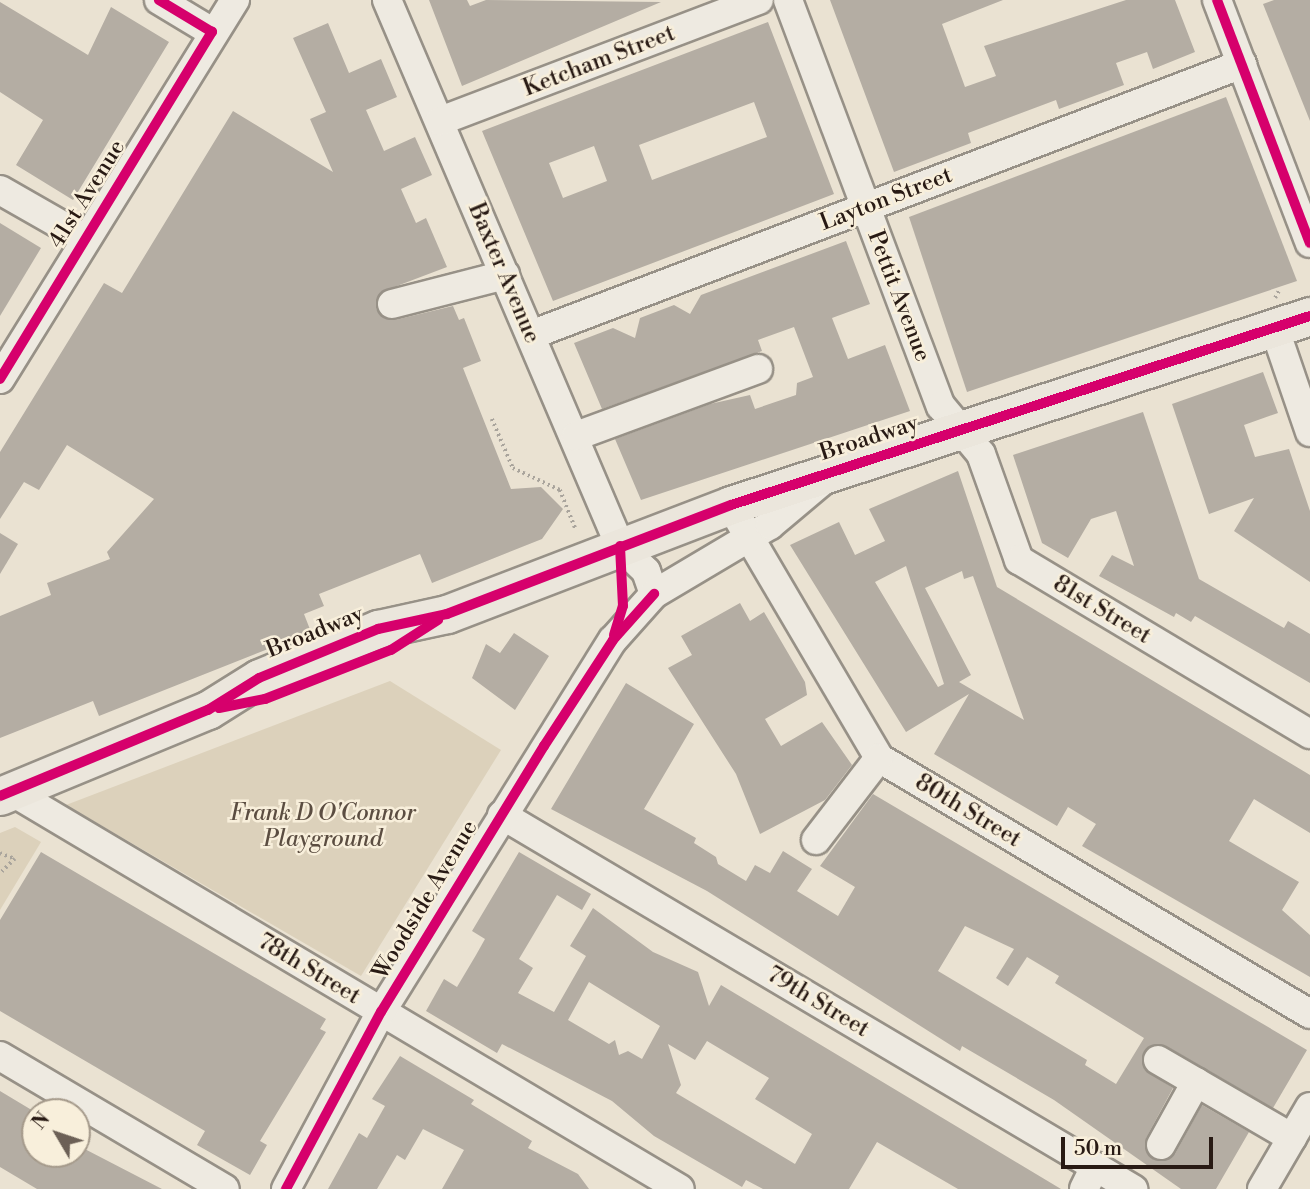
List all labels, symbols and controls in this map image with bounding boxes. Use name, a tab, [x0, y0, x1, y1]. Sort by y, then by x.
street label: Ketcham Street	[519, 19, 679, 103]
street label: 41st Avenue	[43, 135, 131, 253]
street label: Layton Street	[816, 161, 956, 237]
street label: Baxter Avenue	[462, 199, 546, 347]
street label: Pettit Avenue	[861, 227, 937, 365]
street label: Broadway	[816, 409, 922, 467]
street label: 81st Street	[1048, 570, 1156, 650]
street label: Broadway	[262, 600, 368, 664]
street label: 80th Street	[910, 769, 1026, 853]
park label: Frank D O'Connor Playground	[230, 799, 416, 853]
street label: Woodside Avenue	[367, 815, 483, 985]
street label: 78th Street	[253, 928, 365, 1010]
street label: 79th Street	[762, 961, 874, 1043]
north arrow	[21, 1098, 91, 1168]
text: N	[27, 1108, 55, 1134]
scale bar	[1065, 1122, 1217, 1166]
text: 50 m	[1074, 1136, 1122, 1162]

